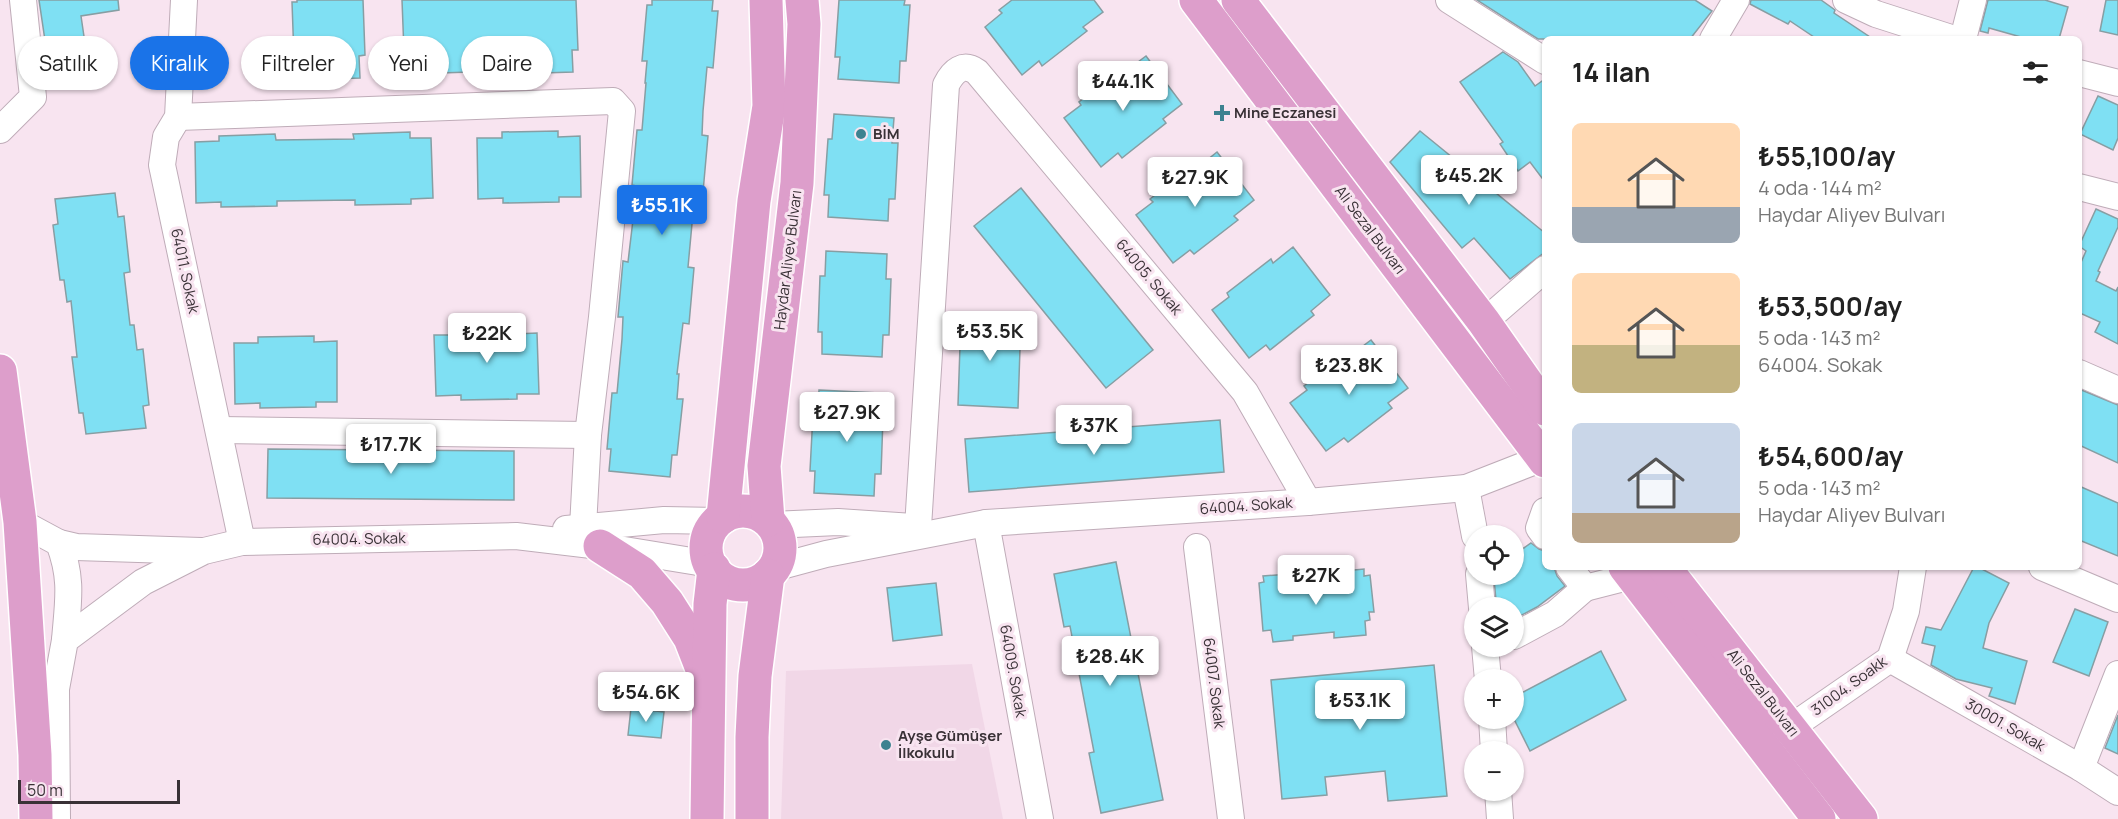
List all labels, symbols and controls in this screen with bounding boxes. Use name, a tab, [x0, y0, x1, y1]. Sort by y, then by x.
chip: Satılık	[18, 36, 118, 90]
chip: Kiralık	[130, 36, 229, 90]
chip: Filtreler	[241, 36, 356, 90]
chip: Yeni	[368, 36, 449, 90]
chip: Daire	[461, 36, 553, 90]
text: 14 ilan	[1572, 54, 1650, 90]
icon: filters	[2019, 56, 2052, 89]
pin: ₺44.1K	[1074, 61, 1172, 112]
text: ₺44.1K	[1092, 67, 1154, 94]
place label: Mine Eczanesi	[1234, 102, 1337, 123]
marker: Mine Eczanesi	[1215, 106, 1229, 120]
place label: BİM	[873, 123, 900, 144]
marker: BİM	[854, 127, 868, 141]
text: ₺55,100/ay	[1758, 138, 1895, 174]
icon: home	[1620, 147, 1692, 219]
pin: ₺45.2K	[1420, 155, 1518, 206]
pin: ₺27.9K	[1146, 157, 1244, 208]
text: ₺45.2K	[1435, 161, 1503, 188]
text: ₺27.9K	[1162, 163, 1228, 190]
text: 4 oda · 144 m²	[1758, 174, 1882, 201]
street label: Ali Sezal Bulvarı	[1330, 181, 1411, 278]
pin: ₺55.1K	[613, 185, 711, 236]
street label: Haydar Aliyev Bulvarı	[769, 189, 806, 331]
text: ₺55.1K	[631, 191, 693, 218]
text: Haydar Aliyev Bulvarı	[1758, 201, 1946, 228]
street label: 64011. Sokak	[166, 226, 205, 316]
street label: 64005. Sokak	[1111, 234, 1188, 320]
text: ₺53,500/ay	[1758, 288, 1902, 324]
icon: home	[1620, 297, 1692, 369]
pin: ₺53.5K	[941, 311, 1039, 362]
pin: ₺22K	[451, 313, 523, 364]
text: ₺53.5K	[956, 317, 1024, 344]
text: ₺22K	[462, 319, 512, 346]
text: 5 oda · 143 m²	[1758, 324, 1880, 351]
pin: ₺23.8K	[1300, 345, 1398, 396]
text: ₺23.8K	[1315, 351, 1383, 378]
text: 64004. Sokak	[1758, 351, 1882, 378]
pin: ₺27.9K	[798, 392, 896, 443]
text: ₺27.9K	[814, 398, 880, 425]
pin: ₺37K	[1058, 405, 1130, 456]
text: ₺37K	[1070, 411, 1118, 438]
pin: ₺17.7K	[342, 424, 440, 475]
text: ₺17.7K	[360, 430, 422, 457]
text: ₺54,600/ay	[1758, 438, 1903, 474]
icon: home	[1620, 447, 1692, 519]
text: 5 oda · 143 m²	[1758, 474, 1880, 501]
street label: 64004. Sokak	[1199, 492, 1294, 519]
text: Haydar Aliyev Bulvarı	[1758, 501, 1946, 528]
map controls	[1464, 525, 1524, 801]
button: locate	[1464, 525, 1524, 585]
street label: 64004. Sokak	[312, 527, 406, 550]
pin: ₺27K	[1280, 555, 1352, 606]
text: ₺27K	[1292, 561, 1340, 588]
button: layers	[1464, 597, 1524, 657]
street label: 64009. Sokak	[995, 623, 1032, 719]
pin: ₺28.4K	[1061, 636, 1159, 687]
street label: 64007. Sokak	[1199, 636, 1231, 730]
text: ₺28.4K	[1076, 642, 1144, 669]
street label: Ali Sezal Bulvarı	[1723, 645, 1804, 741]
street label: 31004. Soakk	[1806, 651, 1891, 720]
button: +	[1464, 669, 1524, 729]
pin: ₺54.6K	[597, 672, 695, 723]
text: ₺54.6K	[612, 678, 680, 705]
pin: ₺53.1K	[1311, 680, 1409, 731]
text: ₺53.1K	[1329, 686, 1391, 713]
street label: 30001. Sokak	[1961, 693, 2050, 756]
place label: Ayşe Gümüşer İlkokulu	[898, 725, 1002, 763]
marker: Ayşe Gümüşer İlkokulu	[879, 738, 893, 752]
button: −	[1464, 741, 1524, 801]
scale bar	[18, 777, 180, 804]
text: 50 m	[27, 779, 63, 801]

